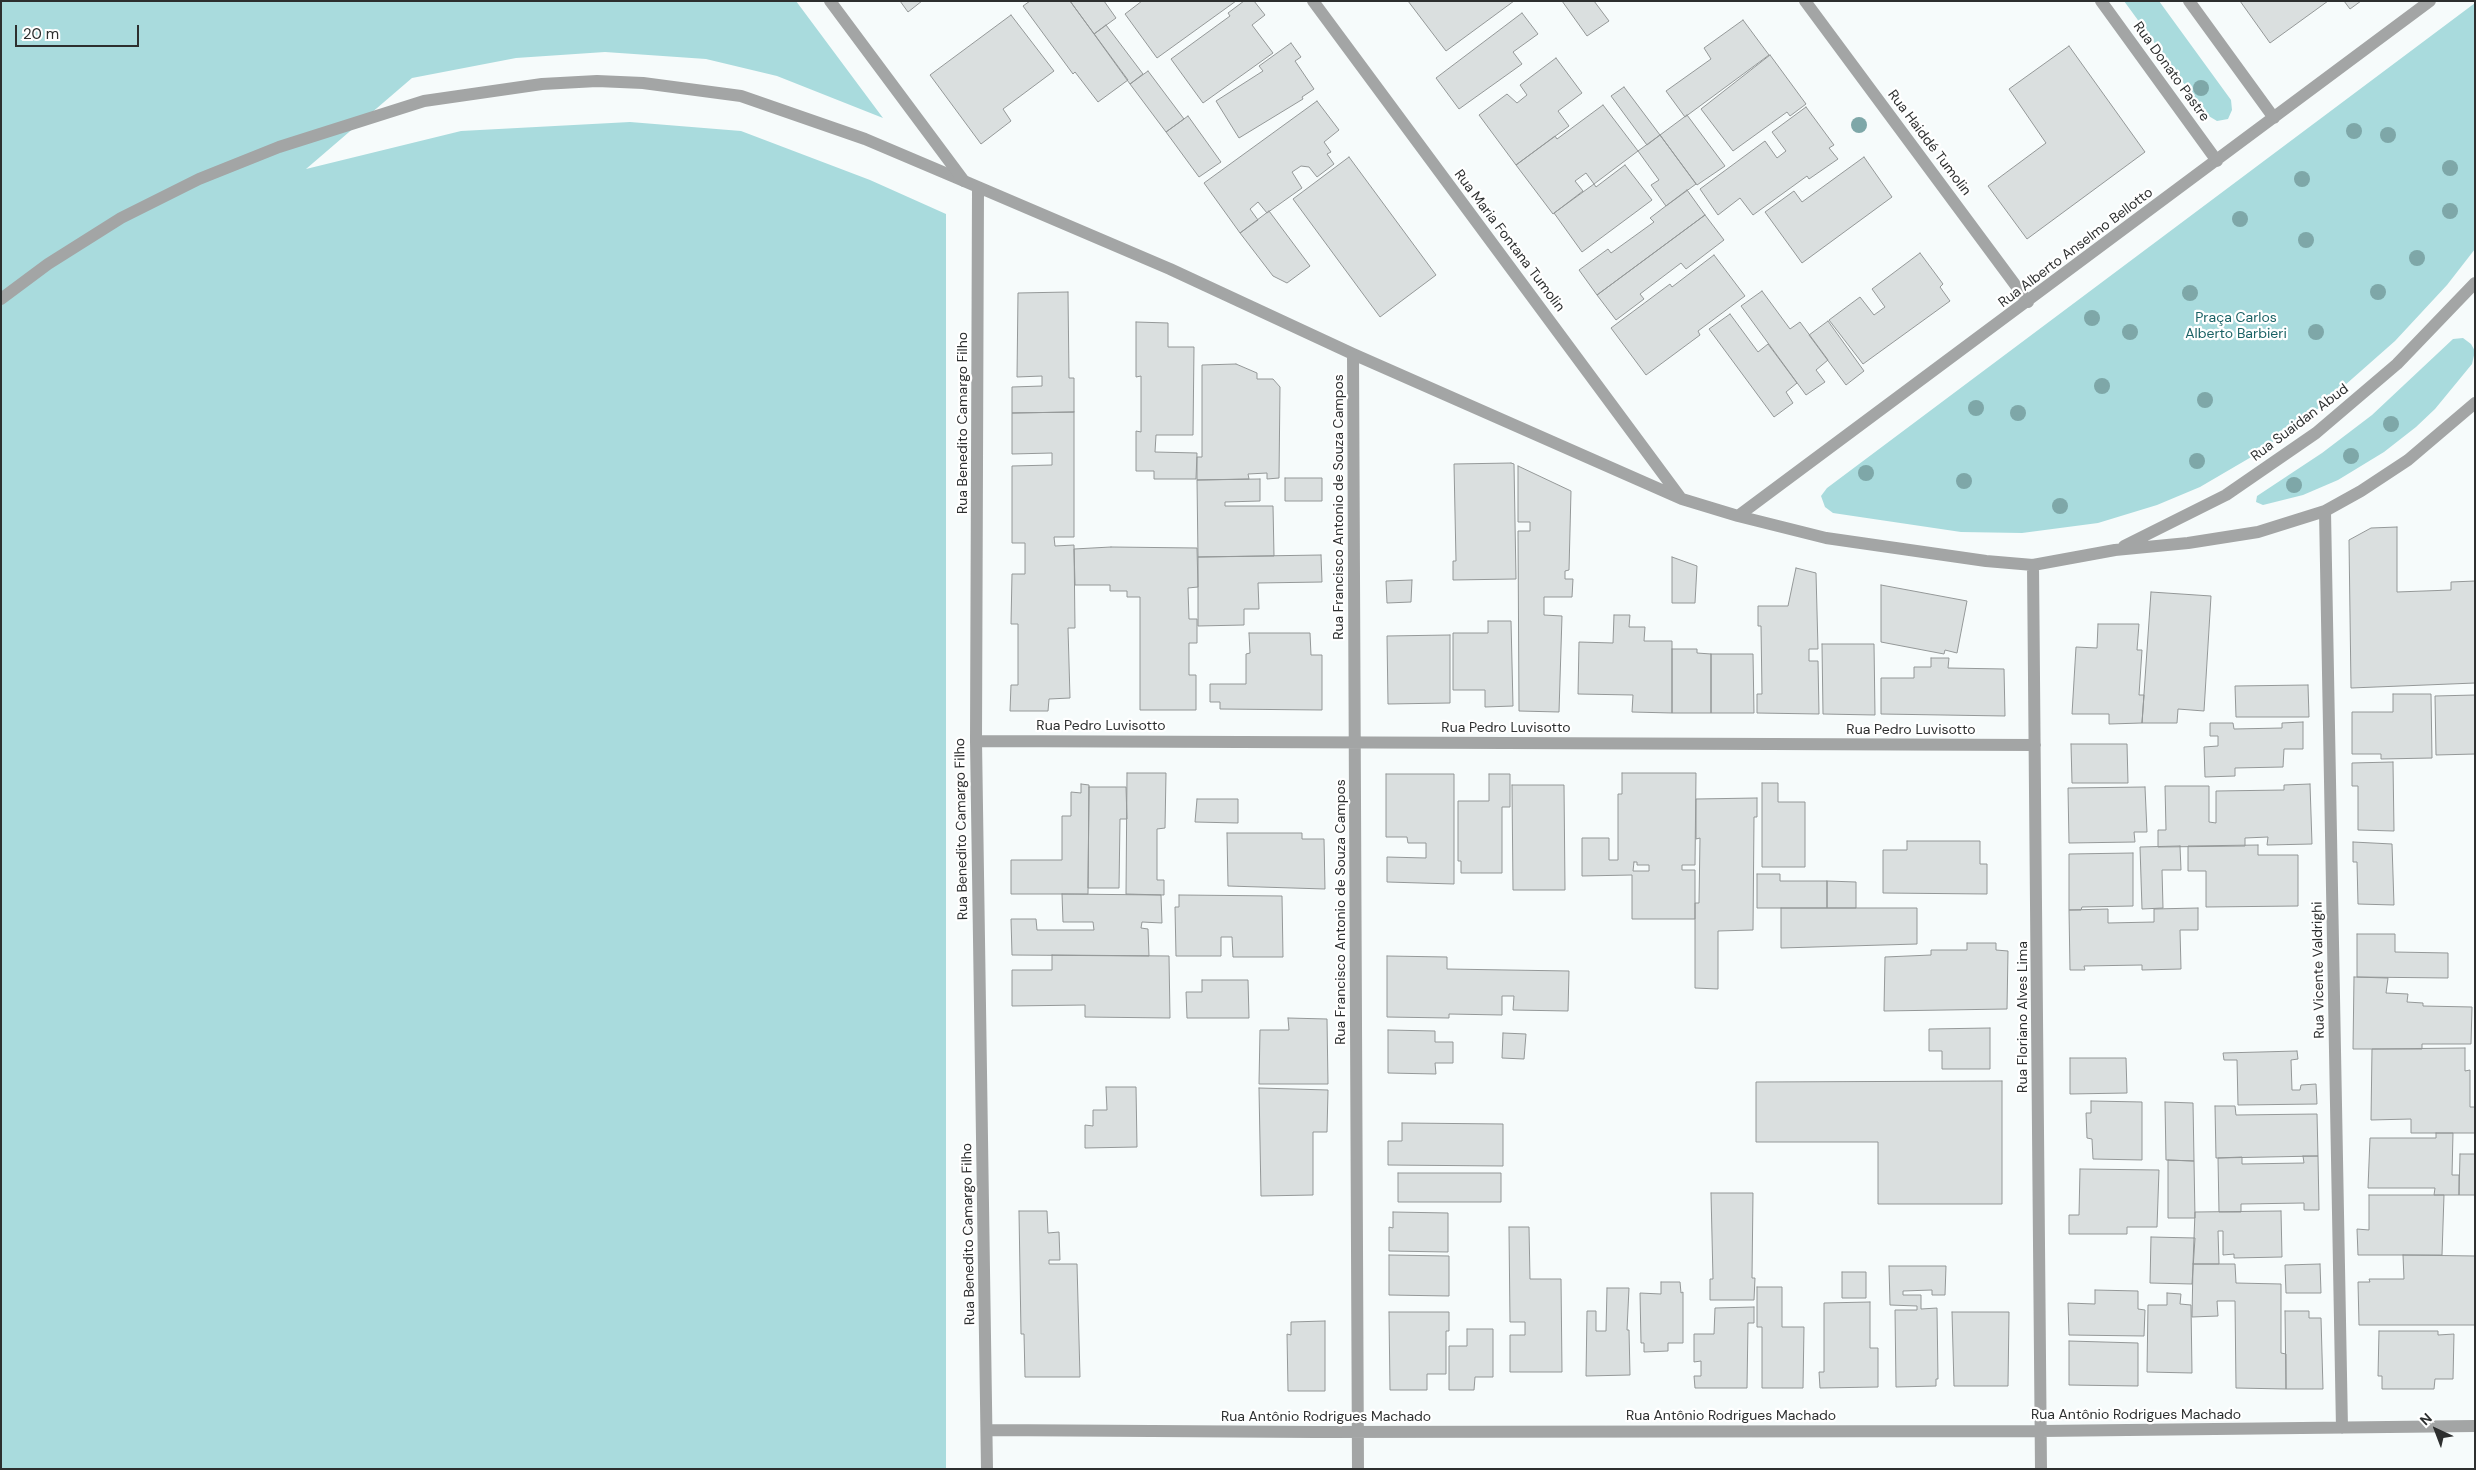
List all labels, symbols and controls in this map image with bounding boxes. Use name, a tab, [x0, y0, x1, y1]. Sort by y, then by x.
scale bar	[18, 15, 141, 47]
street label: Rua Donato Pastre	[2129, 19, 2213, 125]
text: 20 m	[23, 24, 59, 44]
street label: Rua Haiddé Tumolin	[1884, 87, 1974, 199]
street label: Rua Maria Fontana Tumolin	[1450, 167, 1568, 315]
street label: Rua Alberto Anselmo Bellotto	[1995, 184, 2157, 312]
park label: Praça Carlos Alberto Barbieri	[2185, 310, 2287, 342]
street label: Rua Benedito Camargo Filho	[955, 332, 971, 514]
street label: Rua Francisco Antonio de Souza Campos	[1331, 374, 1347, 640]
street label: Rua Suaidan Abud	[2248, 381, 2352, 465]
street label: Rua Pedro Luvisotto	[1036, 718, 1166, 734]
street label: Rua Pedro Luvisotto	[1441, 720, 1571, 736]
street label: Rua Pedro Luvisotto	[1846, 722, 1976, 738]
street label: Rua Benedito Camargo Filho	[952, 738, 972, 920]
street label: Rua Francisco Antonio de Souza Campos	[1333, 779, 1349, 1045]
street label: Rua Vicente Valdrighi	[2309, 901, 2329, 1039]
street label: Rua Floriano Alves Lima	[2015, 941, 2031, 1093]
street label: Rua Benedito Camargo Filho	[959, 1143, 979, 1325]
north arrow	[2411, 1405, 2461, 1455]
street label: Rua Antônio Rodrigues Machado	[2031, 1407, 2241, 1423]
street label: Rua Antônio Rodrigues Machado	[1626, 1408, 1836, 1424]
street label: Rua Antônio Rodrigues Machado	[1221, 1409, 1431, 1425]
text: N	[2416, 1409, 2436, 1429]

